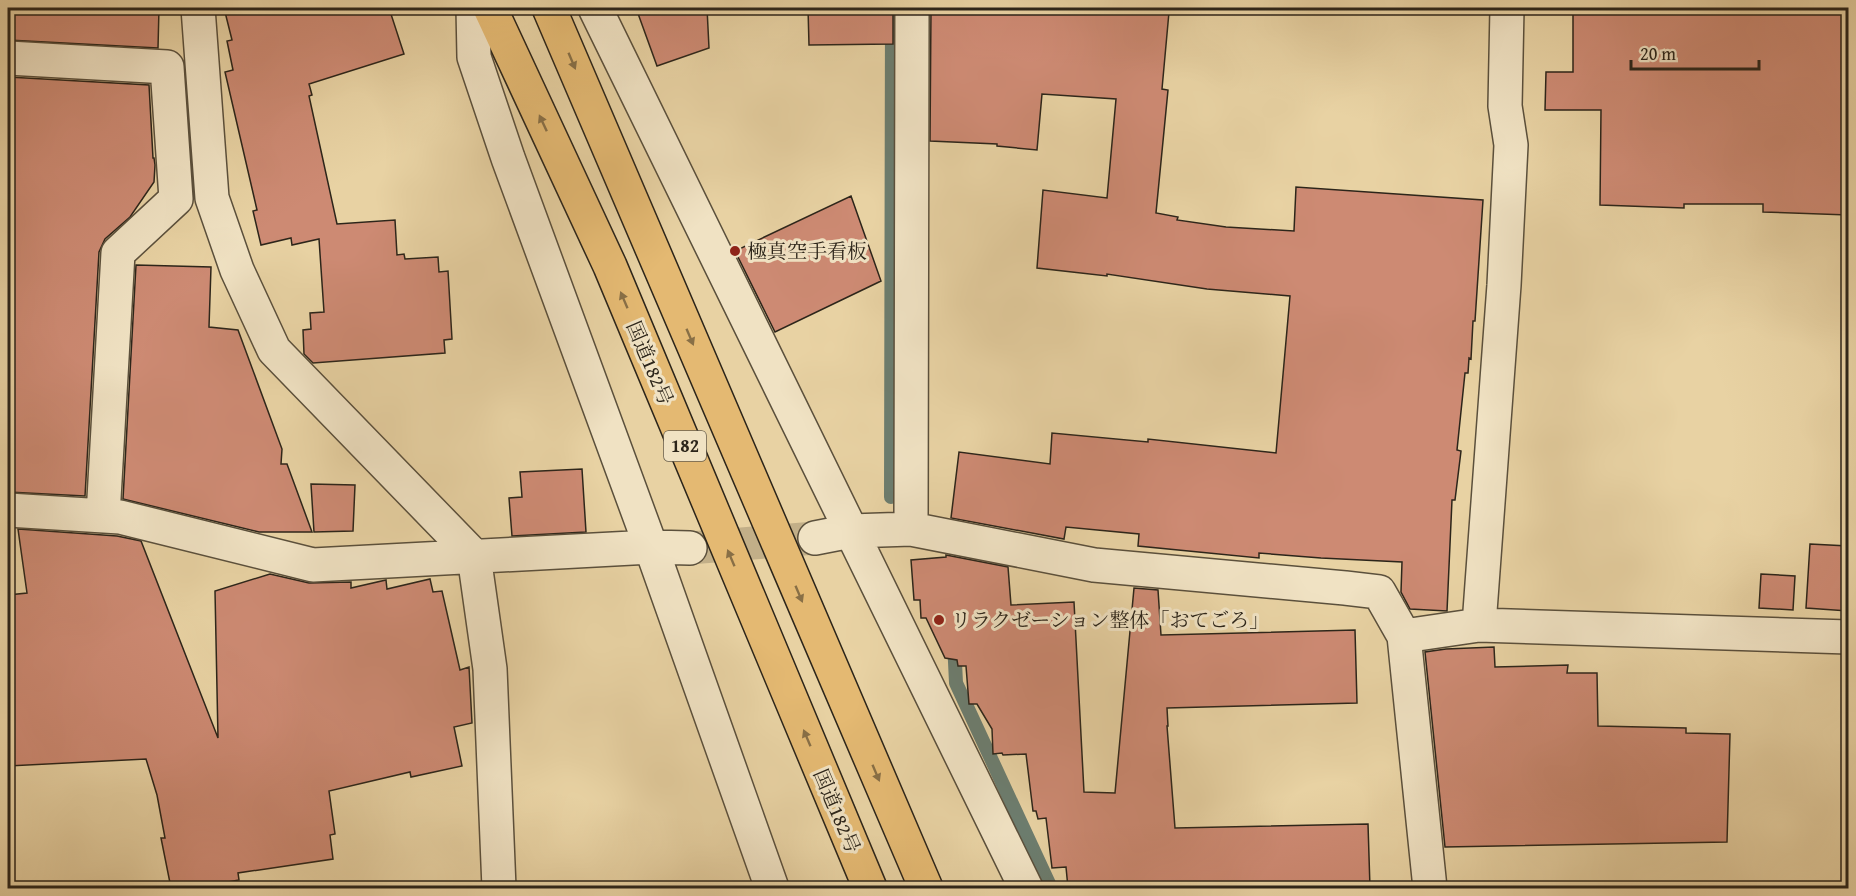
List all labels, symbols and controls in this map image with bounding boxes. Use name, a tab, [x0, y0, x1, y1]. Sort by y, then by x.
scale bar	[1631, 33, 1758, 71]
text: 20 m	[1640, 40, 1676, 67]
one-way arrow	[567, 53, 576, 70]
one-way arrow	[539, 114, 548, 131]
place label: 極真空手看板	[747, 236, 867, 265]
marker: 極真空手看板	[728, 244, 742, 258]
one-way arrow	[619, 291, 629, 309]
street label: 国道182号	[620, 316, 681, 409]
one-way arrow	[686, 328, 695, 346]
road number: 182	[664, 431, 706, 461]
one-way arrow	[726, 548, 736, 566]
one-way arrow	[795, 585, 804, 602]
place label: リラクゼーション整体「おてごろ」	[951, 605, 1269, 634]
marker: リラクゼーション整体「おてごろ」	[932, 613, 946, 627]
one-way arrow	[802, 728, 812, 746]
street label: 国道182号	[807, 764, 868, 857]
one-way arrow	[871, 764, 881, 782]

